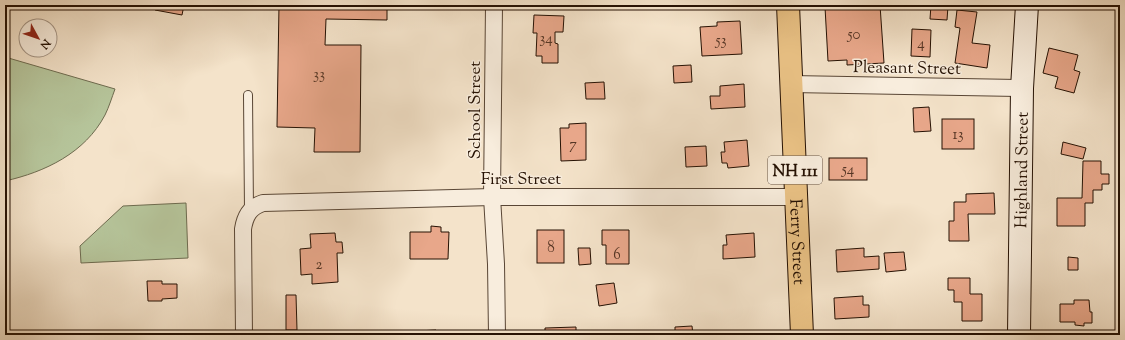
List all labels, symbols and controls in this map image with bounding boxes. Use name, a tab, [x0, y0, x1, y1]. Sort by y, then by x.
north arrow	[18, 18, 58, 58]
house number: 50	[846, 25, 861, 46]
house number: 34	[539, 29, 553, 50]
house number: 53	[714, 31, 727, 52]
house number: 4	[917, 34, 925, 55]
text: N	[36, 35, 54, 52]
street label: Pleasant Street	[853, 56, 961, 82]
street label: School Street	[464, 61, 488, 159]
house number: 33	[313, 65, 325, 86]
street label: Highland Street	[1010, 112, 1036, 228]
house number: 13	[952, 125, 964, 146]
house number: 7	[569, 135, 577, 156]
road number: NH 111	[768, 156, 822, 184]
house number: 54	[841, 160, 855, 181]
street label: First Street	[481, 168, 561, 192]
street label: Ferry Street	[782, 198, 810, 285]
house number: 8	[547, 238, 555, 259]
house number: 6	[613, 245, 621, 266]
house number: 2	[315, 255, 323, 276]

